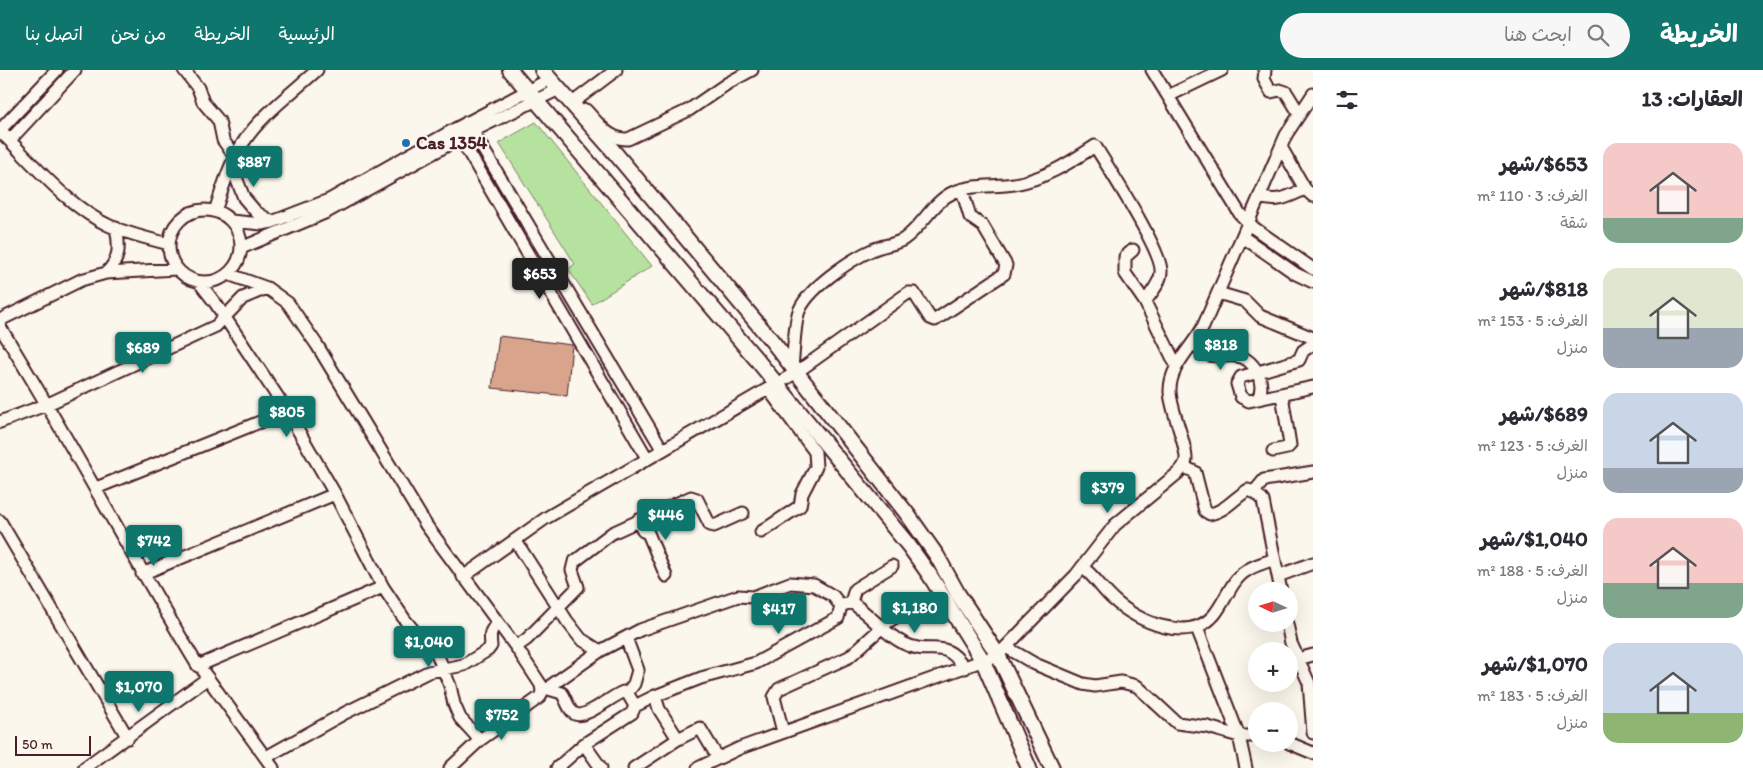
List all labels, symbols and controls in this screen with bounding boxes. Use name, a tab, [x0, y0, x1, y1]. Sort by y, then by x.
search box	[1280, 13, 1630, 58]
text: الخريطة	[1660, 19, 1738, 48]
icon: search	[1584, 21, 1612, 49]
text: اتصل بنا	[25, 23, 83, 45]
text: من نحن	[111, 23, 166, 45]
text: الخريطة	[194, 23, 251, 45]
text: الرئيسية	[279, 23, 335, 45]
text: ابحث هنا	[1504, 23, 1572, 46]
icon: filters	[1333, 86, 1361, 114]
text: العقارات: 13	[1642, 86, 1743, 111]
place label: Cas 1354	[416, 132, 488, 154]
marker: Cas 1354	[400, 137, 412, 149]
pin: $887	[224, 146, 284, 188]
text: $653/شهر	[1500, 151, 1588, 176]
text: $887	[237, 152, 271, 171]
icon: home	[1643, 163, 1703, 223]
text: الغرف: 3 · 110 m²	[1477, 186, 1588, 205]
text: شقة	[1560, 213, 1588, 232]
pin: $653	[510, 258, 570, 300]
text: $653	[523, 264, 557, 283]
text: $818/شهر	[1501, 276, 1588, 301]
icon: home	[1643, 288, 1703, 348]
text: الغرف: 5 · 153 m²	[1478, 311, 1588, 330]
pin: $818	[1191, 328, 1251, 371]
pin: $689	[113, 332, 173, 374]
text: $818	[1204, 335, 1238, 354]
text: $689	[126, 338, 160, 357]
text: منزل	[1556, 338, 1588, 357]
pin: $805	[257, 396, 317, 438]
text: $689/شهر	[1500, 401, 1588, 426]
text: $805	[269, 402, 305, 421]
icon: home	[1643, 413, 1703, 473]
text: الغرف: 5 · 123 m²	[1478, 436, 1588, 455]
text: منزل	[1556, 463, 1588, 482]
pin: $379	[1078, 472, 1138, 514]
text: $379	[1091, 478, 1125, 497]
pin: $446	[636, 498, 696, 541]
text: $446	[648, 505, 684, 524]
pin: $742	[124, 524, 184, 567]
text: $1,040/شهر	[1480, 526, 1588, 551]
text: $742	[137, 531, 171, 550]
icon: home	[1643, 538, 1703, 598]
text: الغرف: 5 · 188 m²	[1477, 561, 1588, 580]
north arrow	[1248, 582, 1298, 632]
map controls	[1248, 582, 1298, 752]
text: منزل	[1556, 588, 1588, 607]
pin: $417	[749, 592, 809, 635]
pin: $1,180	[874, 592, 956, 634]
text: $1,180	[892, 598, 938, 617]
text: $417	[762, 599, 796, 618]
pin: $1,040	[388, 626, 470, 668]
text: $1,040	[405, 632, 453, 651]
button: +	[1248, 642, 1298, 692]
text: $1,070/شهر	[1483, 651, 1588, 676]
icon: home	[1643, 663, 1703, 723]
pin: $1,070	[98, 670, 180, 713]
text: $1,070	[116, 677, 162, 696]
text: الغرف: 5 · 183 m²	[1477, 686, 1588, 705]
pin: $752	[472, 698, 532, 741]
button: −	[1248, 702, 1298, 752]
text: $752	[486, 705, 518, 724]
text: منزل	[1556, 713, 1588, 732]
scale bar	[15, 733, 91, 756]
text: 50 m	[22, 736, 53, 753]

